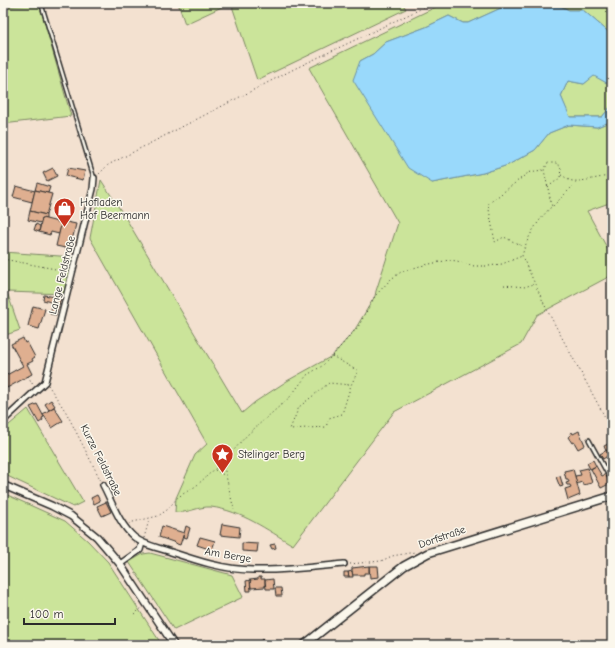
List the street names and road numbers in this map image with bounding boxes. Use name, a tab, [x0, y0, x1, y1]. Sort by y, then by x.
street label: Lange Feldstraße	[46, 234, 78, 316]
street label: Kurze Feldstraße	[77, 422, 125, 498]
street label: Dorfstraße	[417, 523, 468, 551]
street label: Am Berge	[204, 545, 253, 566]

